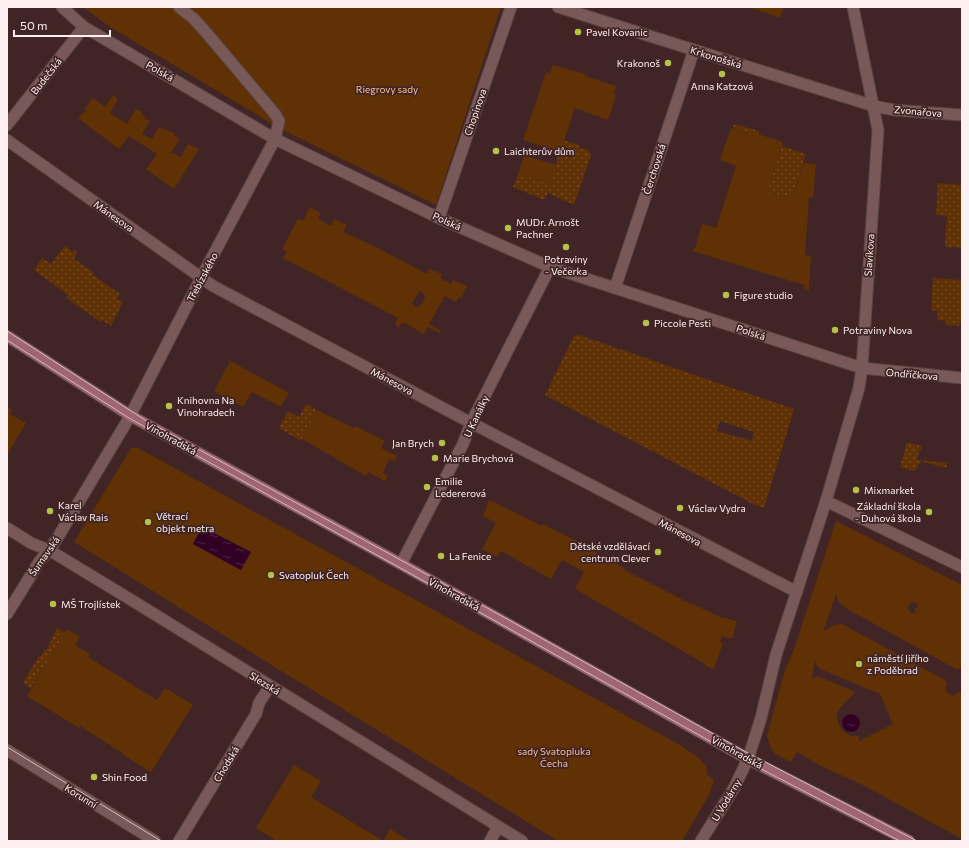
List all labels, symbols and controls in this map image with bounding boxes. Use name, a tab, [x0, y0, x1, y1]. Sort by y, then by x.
scale bar	[14, 12, 110, 38]
text: 50 m	[20, 18, 48, 32]
place label: Pavel Kovanic	[586, 26, 648, 38]
marker: Pavel Kovanic	[573, 27, 583, 37]
street label: Krkonošská	[689, 43, 743, 71]
street label: Budečská	[28, 55, 64, 97]
place label: Krakonoš	[617, 57, 660, 69]
street label: Polská	[144, 58, 176, 84]
marker: Krakonoš	[663, 58, 673, 68]
marker: Anna Katzová	[717, 69, 727, 79]
place label: Anna Katzová	[691, 80, 753, 92]
park label: Riegrovy sady	[356, 83, 418, 95]
street label: Chopinova	[461, 87, 489, 137]
street label: Zvonařova	[894, 103, 942, 119]
street label: Čerchovská	[640, 142, 668, 196]
place label: Laichterův dům	[504, 145, 574, 157]
marker: Laichterův dům	[491, 146, 501, 156]
street label: Mánesova	[92, 198, 136, 234]
street label: Polská	[431, 209, 463, 233]
place label: MUDr. Arnošt Pachner	[516, 216, 579, 240]
marker: MUDr. Arnošt Pachner	[503, 223, 513, 233]
street label: Slavíkova	[862, 233, 876, 277]
marker: Potraviny - Večerka	[561, 242, 571, 252]
street label: Třebízského	[184, 250, 220, 304]
place label: Potraviny - Večerka	[544, 253, 588, 277]
place label: Figure studio	[734, 289, 793, 301]
marker: Figure studio	[721, 290, 731, 300]
place label: Piccole Pesti	[654, 317, 711, 329]
marker: Piccole Pesti	[641, 318, 651, 328]
street label: Polská	[735, 322, 767, 342]
place label: Potraviny Nova	[843, 324, 912, 336]
marker: Potraviny Nova	[830, 325, 840, 335]
street label: Mánesova	[369, 365, 415, 397]
street label: Ondříčkova	[885, 366, 939, 382]
street label: U Kanálky	[461, 393, 491, 439]
place label: Knihovna Na Vinohradech	[177, 394, 235, 418]
marker: Knihovna Na Vinohradech	[164, 401, 174, 411]
street label: Vinohradská	[143, 419, 199, 457]
place label: Jan Brych	[392, 437, 434, 449]
marker: Jan Brych	[437, 438, 447, 448]
place label: Marie Brychová	[443, 452, 514, 464]
marker: Marie Brychová	[430, 453, 440, 463]
place label: Emilie Ledererová	[435, 475, 486, 499]
marker: Emilie Ledererová	[422, 482, 432, 492]
place label: Mixmarket	[864, 484, 914, 496]
marker: Mixmarket	[851, 485, 861, 495]
place label: Karel Václav Rais	[58, 499, 109, 523]
place label: Základní škola - Duhová škola	[855, 500, 921, 524]
place label: Václav Vydra	[688, 502, 746, 514]
marker: Václav Vydra	[675, 503, 685, 513]
marker: Karel Václav Rais	[45, 506, 55, 516]
marker: Základní škola - Duhová škola	[924, 507, 934, 517]
place label: Větrací objekt metra	[156, 510, 214, 534]
street label: Mánesova	[657, 516, 703, 548]
marker: Větrací objekt metra	[143, 517, 153, 527]
street label: Šumavská	[26, 534, 62, 578]
place label: Dětské vzdělávací centrum Clever	[570, 540, 650, 564]
marker: Dětské vzdělávací centrum Clever	[653, 547, 663, 557]
place label: La Fenice	[449, 550, 491, 562]
marker: La Fenice	[436, 551, 446, 561]
place label: Svatopluk Čech	[279, 569, 349, 581]
marker: Svatopluk Čech	[266, 570, 276, 580]
street label: Vinohradská	[426, 575, 482, 613]
place label: MŠ Trojlístek	[61, 598, 121, 610]
marker: MŠ Trojlístek	[48, 599, 58, 609]
place label: náměstí Jiřího z Poděbrad	[867, 652, 929, 676]
marker: náměstí Jiřího z Poděbrad	[854, 659, 864, 669]
street label: Slezská	[247, 669, 283, 697]
street label: Vinohradská	[709, 733, 765, 771]
street label: Chodská	[211, 744, 241, 784]
park label: sady Svatopluka Čecha	[517, 745, 591, 769]
place label: Shin Food	[102, 771, 147, 783]
marker: Shin Food	[89, 772, 99, 782]
street label: U Vodárny	[709, 777, 743, 823]
street label: Korunní	[63, 781, 100, 811]

